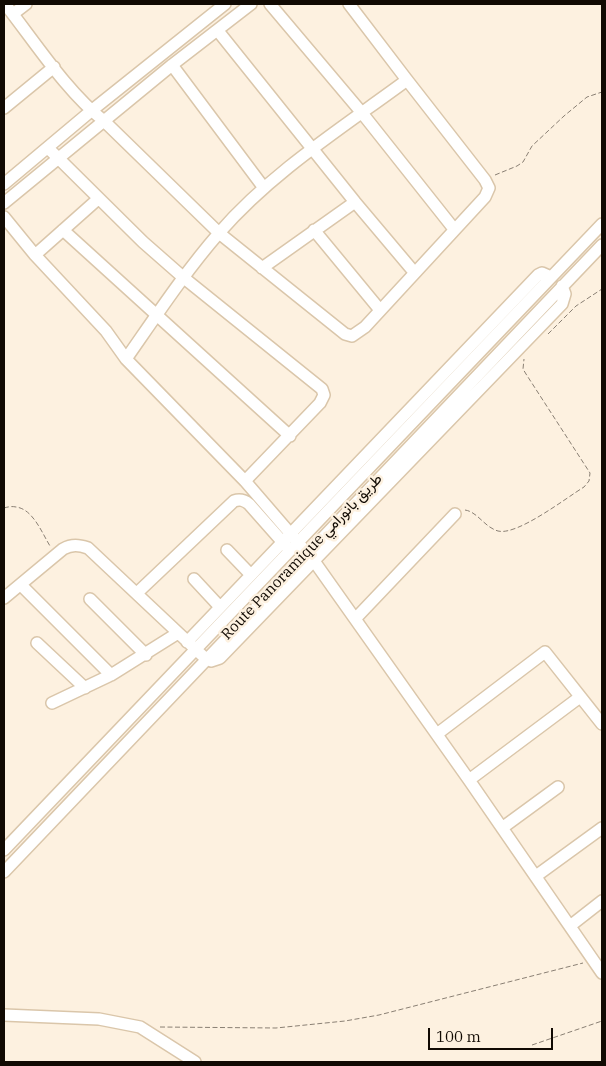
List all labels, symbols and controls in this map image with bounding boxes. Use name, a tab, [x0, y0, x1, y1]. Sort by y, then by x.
street label: Route Panoramique طريق بانورامي	[218, 470, 386, 644]
scale bar	[431, 1018, 556, 1050]
text: 100 m	[436, 1027, 481, 1046]

